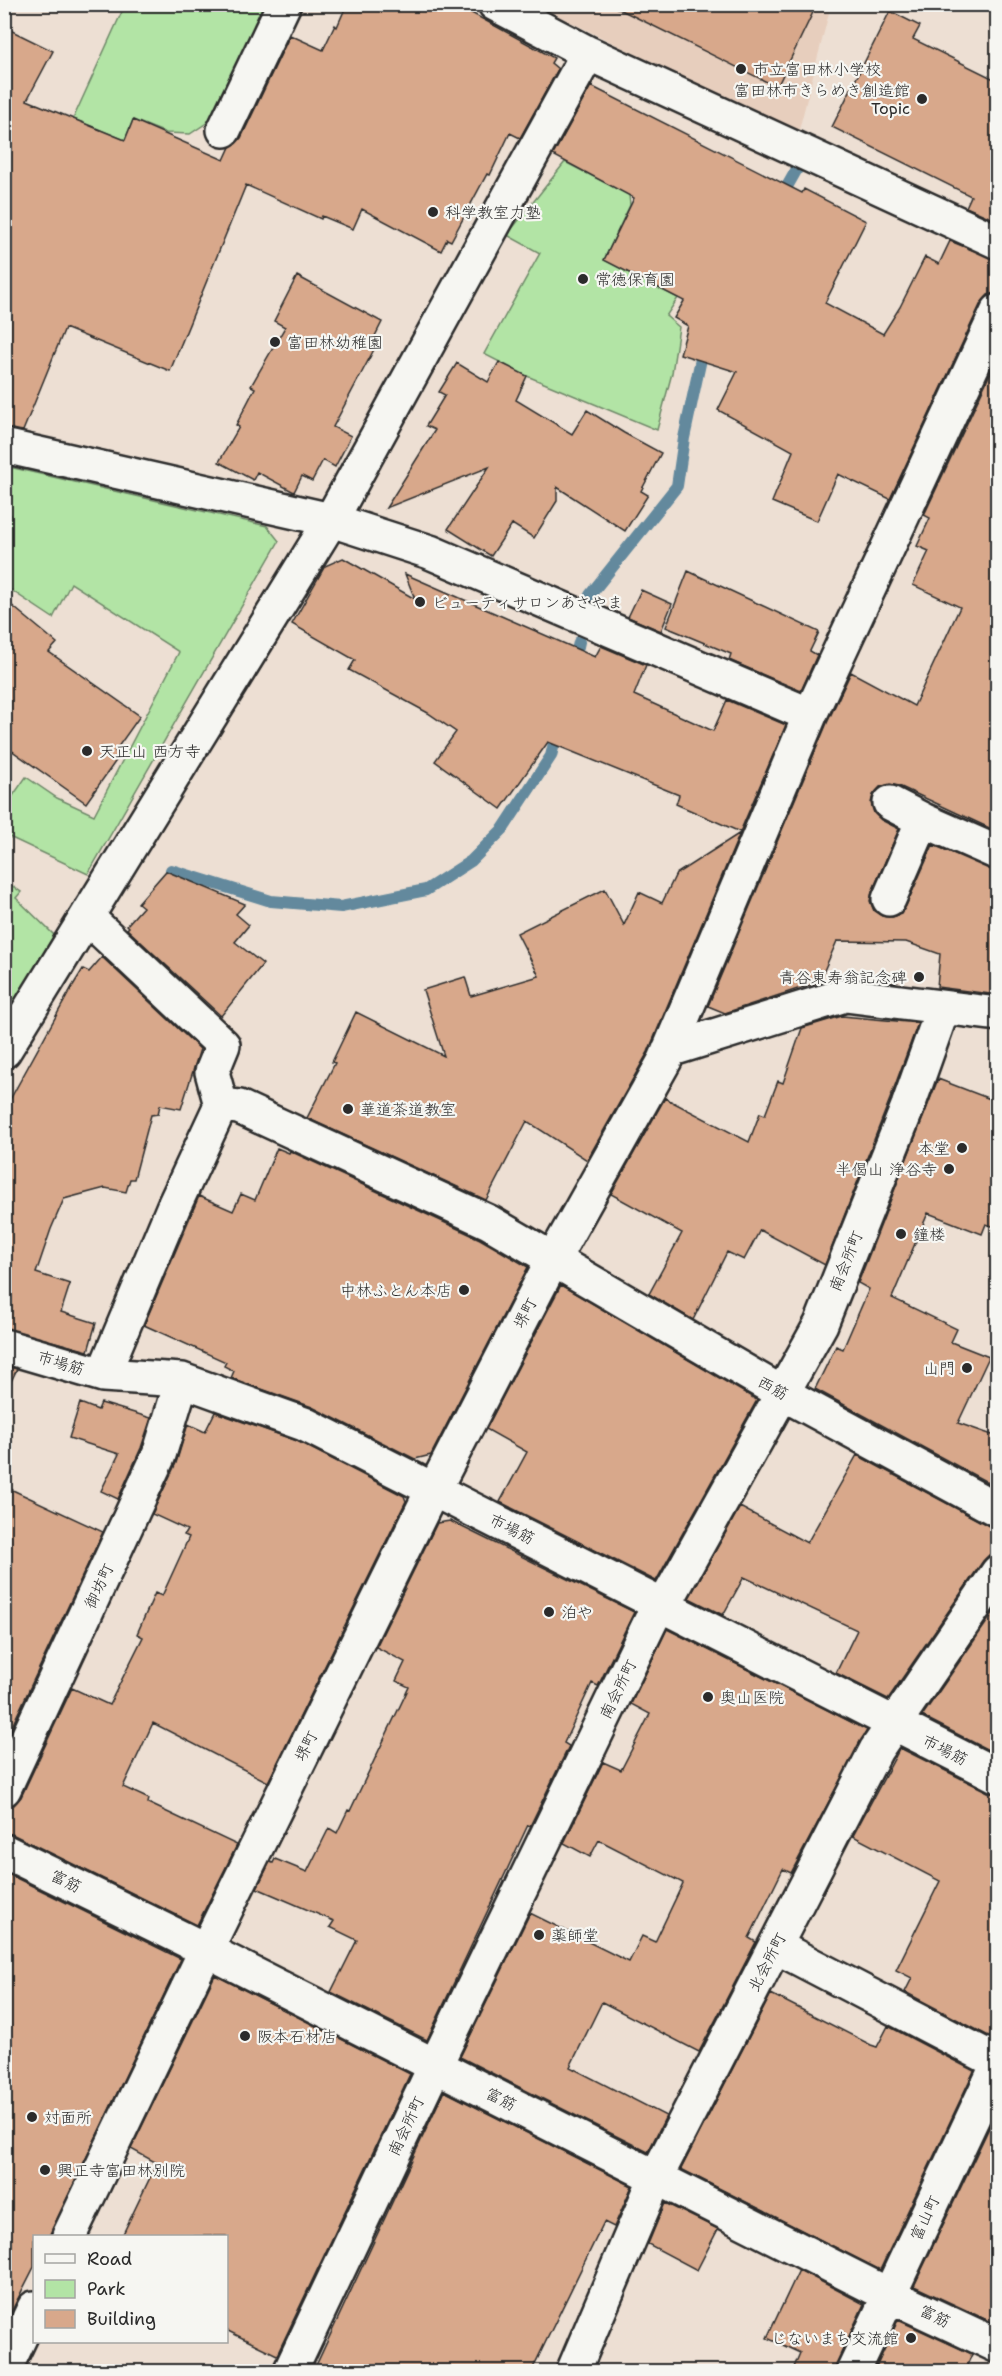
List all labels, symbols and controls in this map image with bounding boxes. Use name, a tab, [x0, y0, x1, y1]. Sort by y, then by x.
place label: 市立富田林小学校	[753, 59, 881, 80]
marker: 市立富田林小学校	[734, 62, 748, 76]
place label: 富田林市きらめき創造館 Topic	[734, 80, 910, 119]
marker: 富田林市きらめき創造館 Topic	[915, 92, 929, 106]
place label: 科学教室力塾	[445, 202, 541, 223]
marker: 科学教室力塾	[426, 205, 440, 219]
place label: 常徳保育園	[595, 269, 675, 290]
marker: 常徳保育園	[576, 272, 590, 286]
place label: 富田林幼稚園	[287, 332, 383, 353]
marker: 富田林幼稚園	[268, 335, 282, 349]
place label: ビューティサロンあさやま	[432, 592, 623, 613]
marker: ビューティサロンあさやま	[413, 595, 427, 609]
place label: 天正山 西方寺	[99, 741, 200, 762]
marker: 天正山 西方寺	[80, 744, 94, 758]
place label: 青谷東寿翁記念碑	[779, 967, 907, 988]
marker: 青谷東寿翁記念碑	[912, 970, 926, 984]
place label: 華道茶道教室	[360, 1099, 456, 1120]
marker: 華道茶道教室	[341, 1102, 355, 1116]
place label: 本堂	[918, 1138, 950, 1159]
marker: 本堂	[955, 1141, 969, 1155]
place label: 半偈山 浄谷寺	[836, 1159, 937, 1180]
marker: 半偈山 浄谷寺	[942, 1162, 956, 1176]
place label: 鐘楼	[913, 1224, 945, 1245]
street label: 南会所町	[824, 1227, 868, 1295]
marker: 鐘楼	[894, 1227, 908, 1241]
place label: 中林ふとん本店	[340, 1280, 452, 1301]
marker: 中林ふとん本店	[457, 1283, 471, 1297]
street label: 堺町	[508, 1294, 542, 1332]
street label: 市場筋	[35, 1346, 87, 1380]
place label: 山門	[923, 1358, 955, 1379]
marker: 山門	[960, 1361, 974, 1375]
street label: 西筋	[754, 1371, 792, 1405]
street label: 市場筋	[486, 1509, 538, 1549]
street label: 御坊町	[79, 1560, 119, 1612]
place label: 泊や	[561, 1602, 593, 1623]
marker: 泊や	[542, 1605, 556, 1619]
street label: 南会所町	[595, 1656, 641, 1722]
place label: 奥山医院	[720, 1687, 784, 1708]
marker: 奥山医院	[701, 1690, 715, 1704]
street label: 堺町	[290, 1727, 322, 1765]
street label: 市場筋	[919, 1730, 971, 1770]
street label: 富筋	[47, 1865, 85, 1897]
place label: 薬師堂	[551, 1925, 599, 1946]
marker: 薬師堂	[532, 1928, 546, 1942]
street label: 北会所町	[743, 1929, 791, 1995]
place label: 阪本石材店	[257, 2026, 337, 2047]
marker: 阪本石材店	[238, 2029, 252, 2043]
street label: 富筋	[482, 2082, 520, 2116]
street label: 南会所町	[383, 2093, 429, 2159]
place label: 対面所	[44, 2107, 92, 2128]
marker: 対面所	[25, 2110, 39, 2124]
place label: 興正寺富田林別院	[57, 2160, 185, 2181]
marker: 興正寺富田林別院	[38, 2163, 52, 2177]
street label: 富山町	[905, 2192, 945, 2244]
legend	[33, 2235, 228, 2343]
text: Road	[87, 2247, 132, 2271]
text: Park	[87, 2277, 126, 2301]
street label: 富筋	[916, 2300, 954, 2332]
text: Building	[87, 2307, 156, 2331]
place label: じないまち交流館	[771, 2328, 899, 2349]
marker: じないまち交流館	[904, 2331, 918, 2345]

